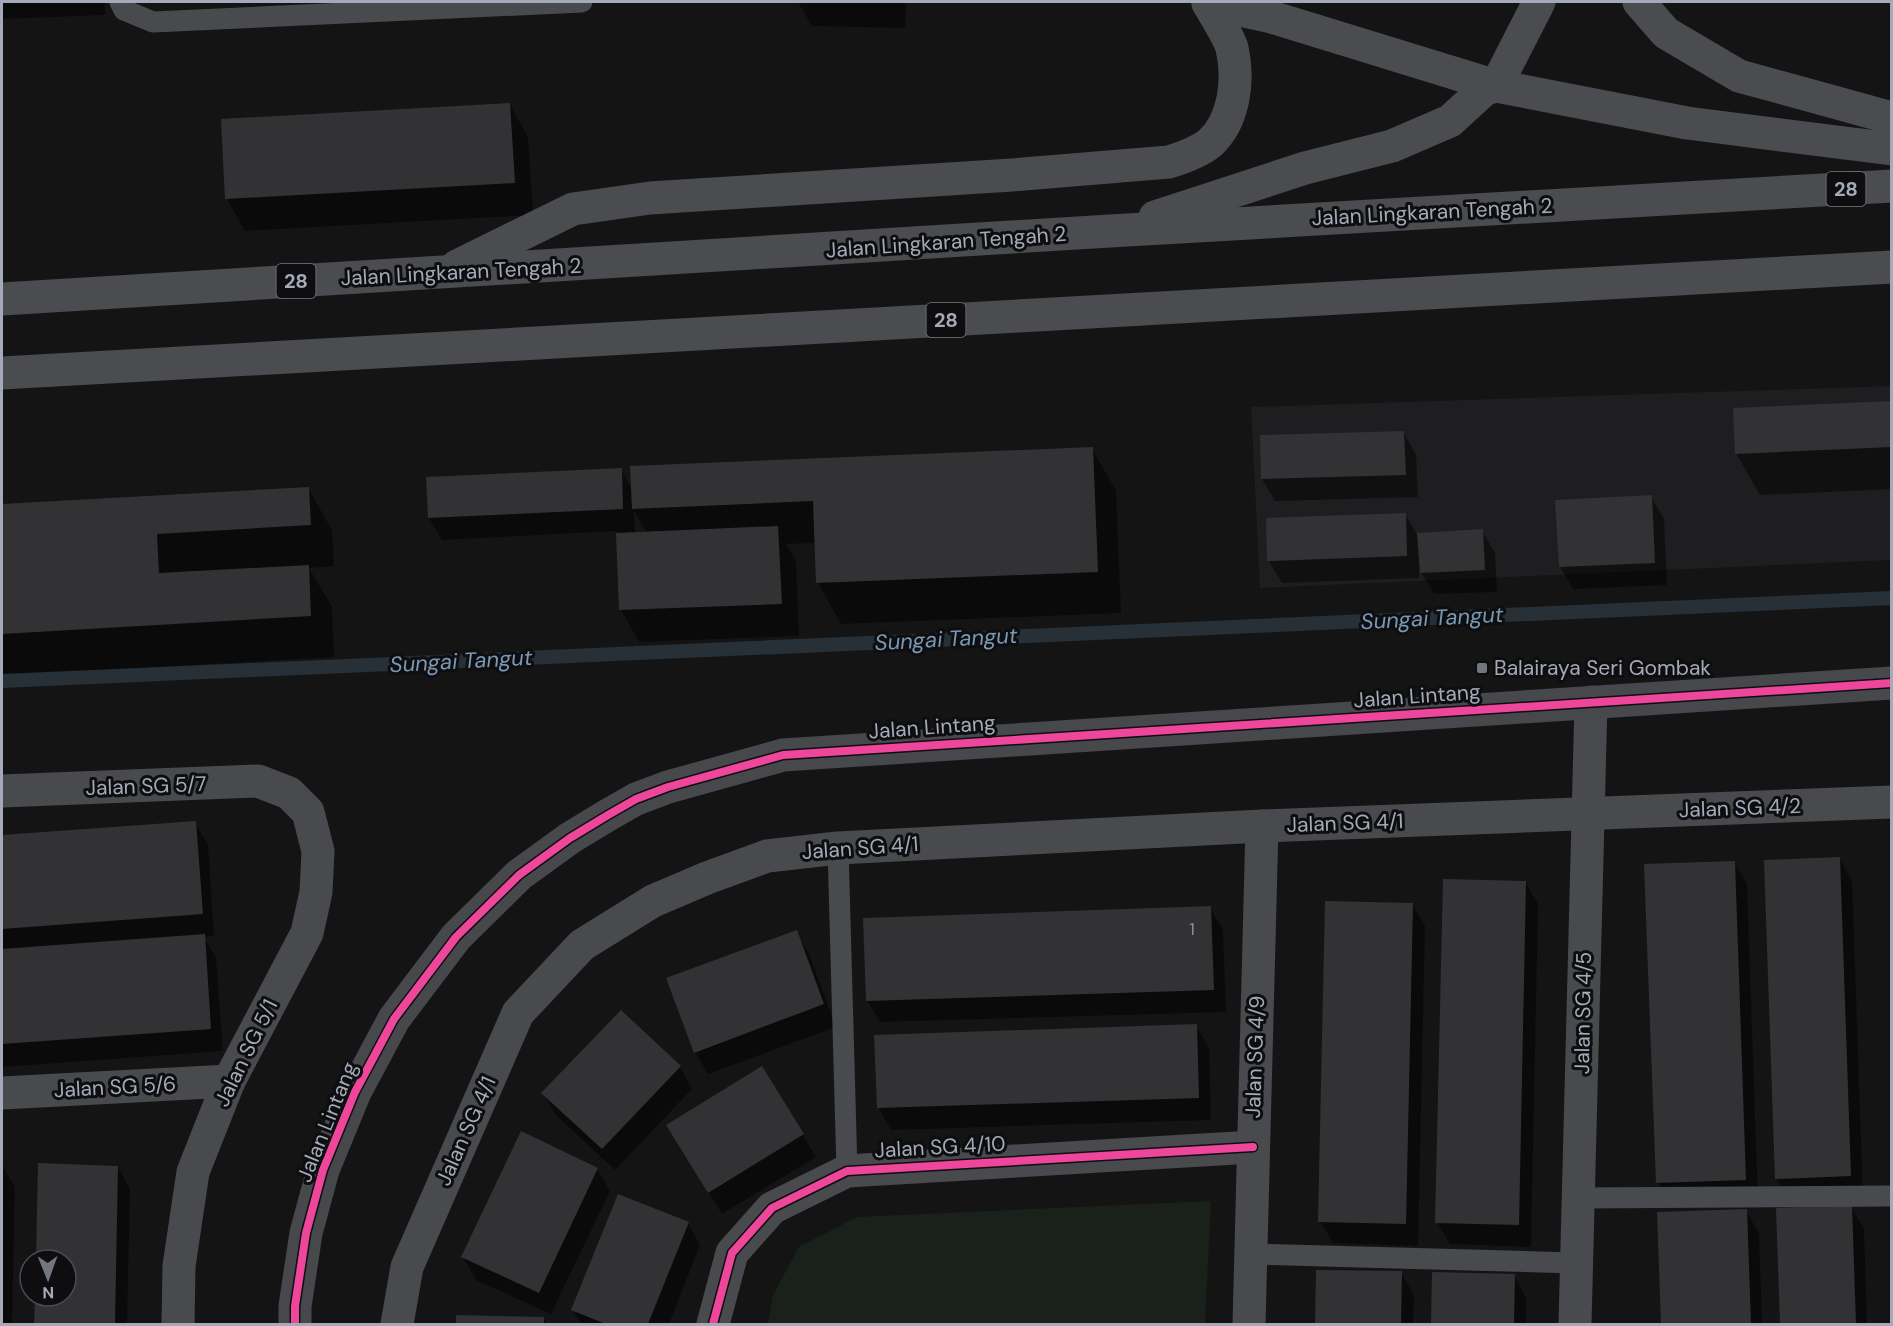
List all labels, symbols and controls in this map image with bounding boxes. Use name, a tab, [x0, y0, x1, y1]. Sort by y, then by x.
road number: 28	[1826, 172, 1866, 206]
street label: Jalan Lingkaran Tengah 2	[1311, 192, 1553, 232]
street label: Jalan Lingkaran Tengah 2	[825, 220, 1067, 264]
street label: Jalan Lingkaran Tengah 2	[340, 252, 582, 292]
road number: 28	[276, 264, 316, 298]
road number: 28	[926, 303, 966, 337]
water label: Sungai Tangut	[1360, 600, 1505, 636]
water label: Sungai Tangut	[874, 621, 1019, 657]
water label: Sungai Tangut	[389, 643, 534, 679]
place label: Balairaya Seri Gombak	[1494, 654, 1711, 682]
marker: Balairaya Seri Gombak	[1475, 661, 1489, 675]
street label: Jalan Lintang	[1353, 678, 1482, 714]
street label: Jalan Lintang	[868, 709, 997, 745]
street label: Jalan SG 5/7	[85, 770, 207, 802]
street label: Jalan SG 4/2	[1678, 792, 1802, 824]
street label: Jalan SG 4/1	[1286, 807, 1404, 839]
street label: Jalan SG 4/1	[801, 830, 919, 866]
house number: 1	[1189, 917, 1195, 941]
street label: Jalan SG 4/5	[1568, 951, 1598, 1075]
street label: Jalan SG 5/1	[208, 995, 284, 1111]
street label: Jalan SG 4/9	[1239, 995, 1271, 1119]
street label: Jalan Lintang	[290, 1057, 364, 1186]
street label: Jalan SG 5/6	[53, 1070, 177, 1104]
street label: Jalan SG 4/1	[429, 1072, 503, 1190]
street label: Jalan SG 4/10	[874, 1130, 1006, 1164]
north arrow	[18, 1248, 78, 1308]
text: N	[42, 1282, 54, 1303]

